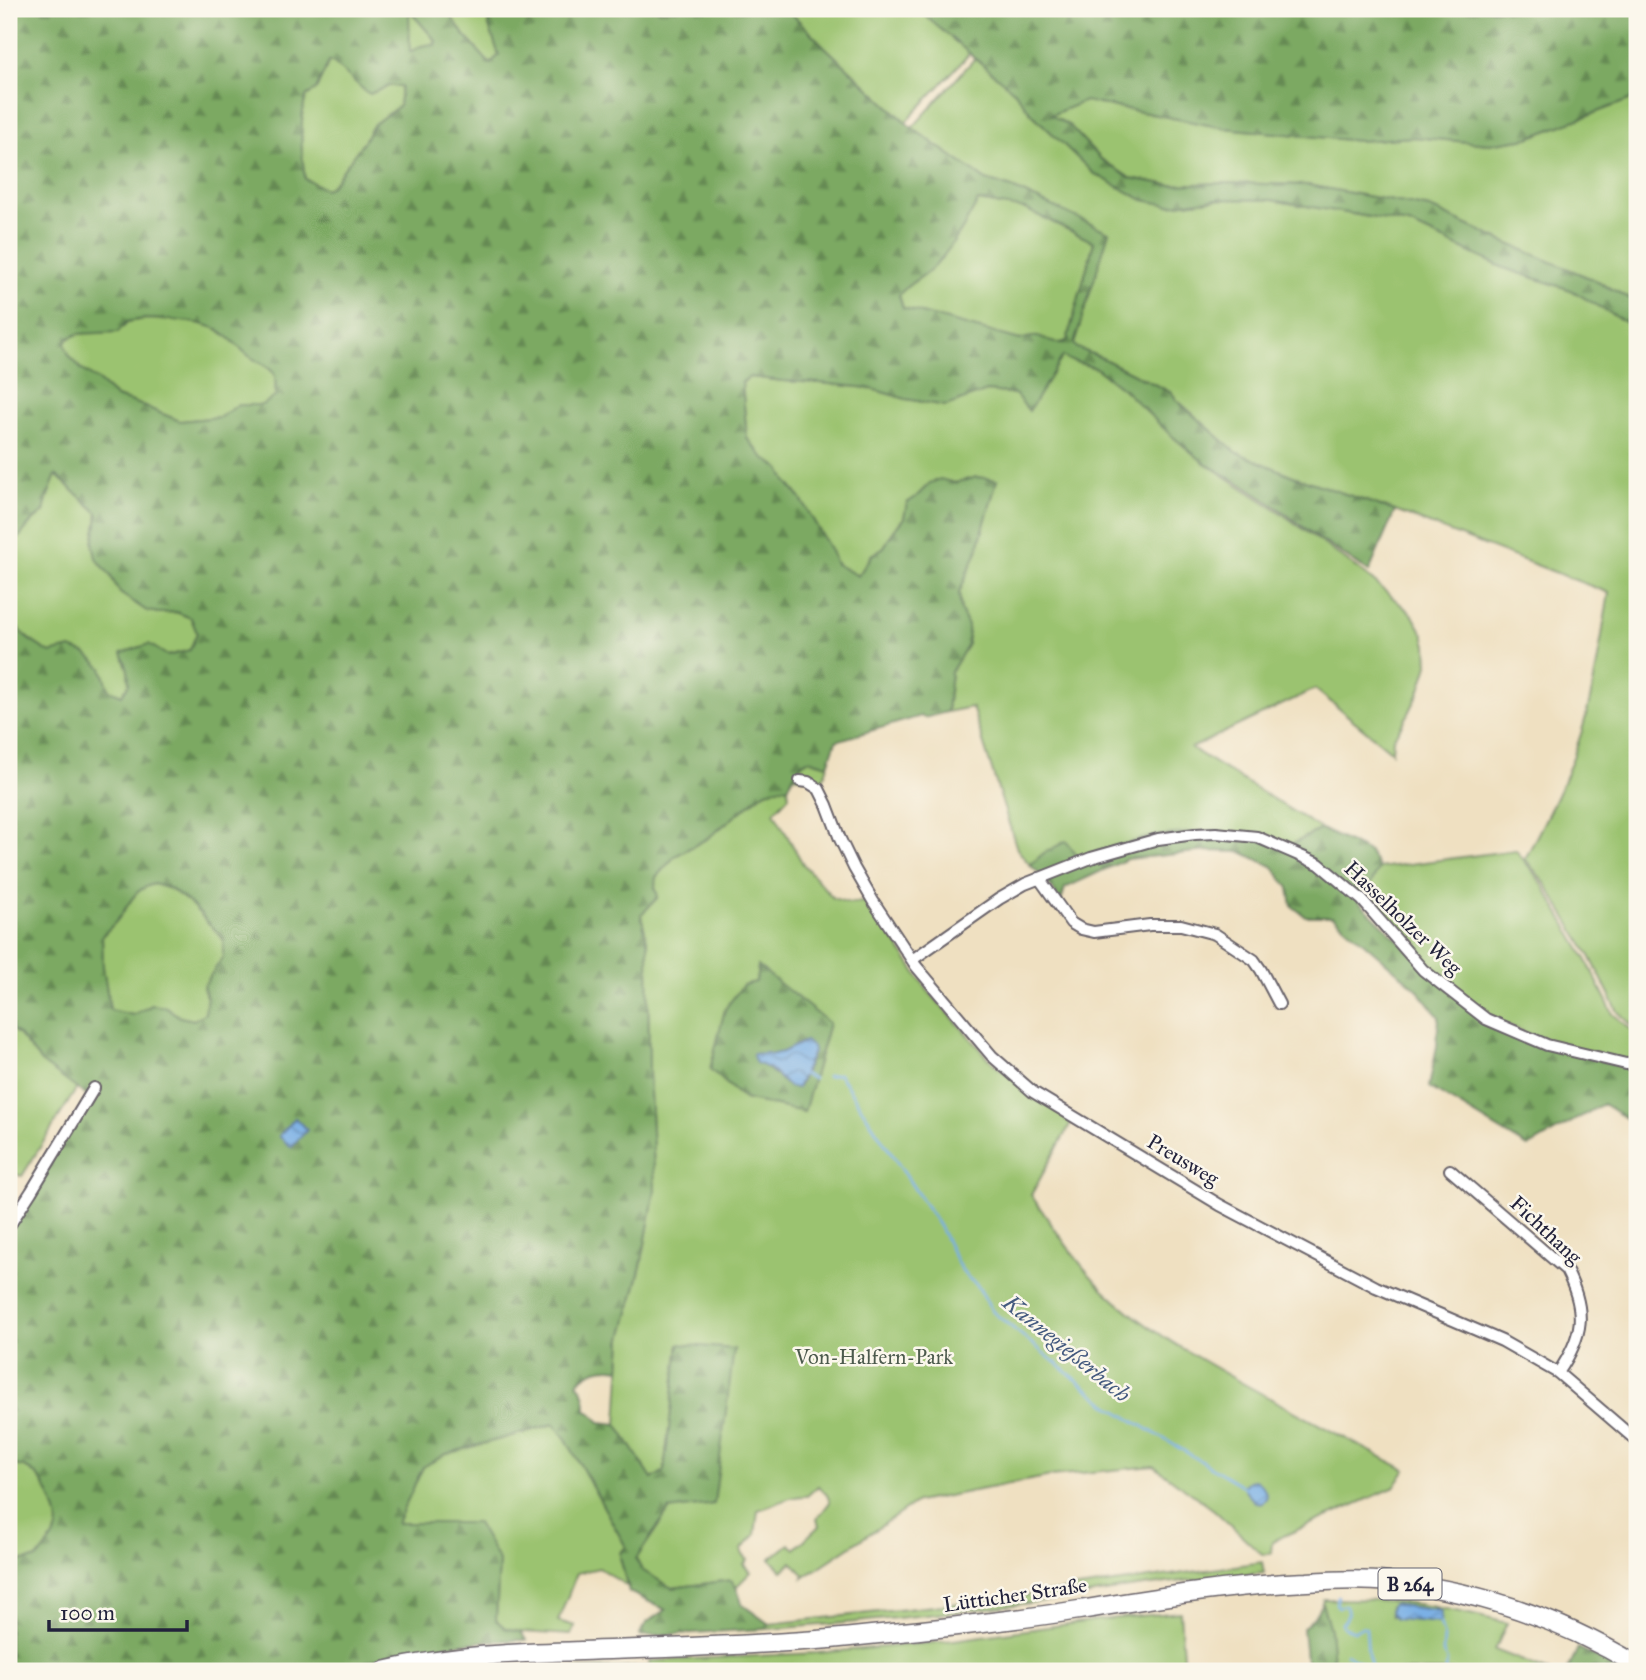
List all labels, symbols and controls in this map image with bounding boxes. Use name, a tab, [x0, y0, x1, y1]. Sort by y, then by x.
street label: Hasselholzer Weg	[1339, 855, 1467, 981]
street label: Preusweg	[1142, 1128, 1224, 1192]
street label: Fichthang	[1505, 1190, 1588, 1270]
water label: Kannegießerbach	[997, 1287, 1136, 1408]
park label: Von-Halfern-Park	[794, 1344, 953, 1370]
road number: B 264	[1378, 1568, 1442, 1600]
street label: Lütticher Straße	[942, 1572, 1089, 1618]
scale bar	[49, 1589, 187, 1633]
text: 100 m	[60, 1600, 115, 1626]

